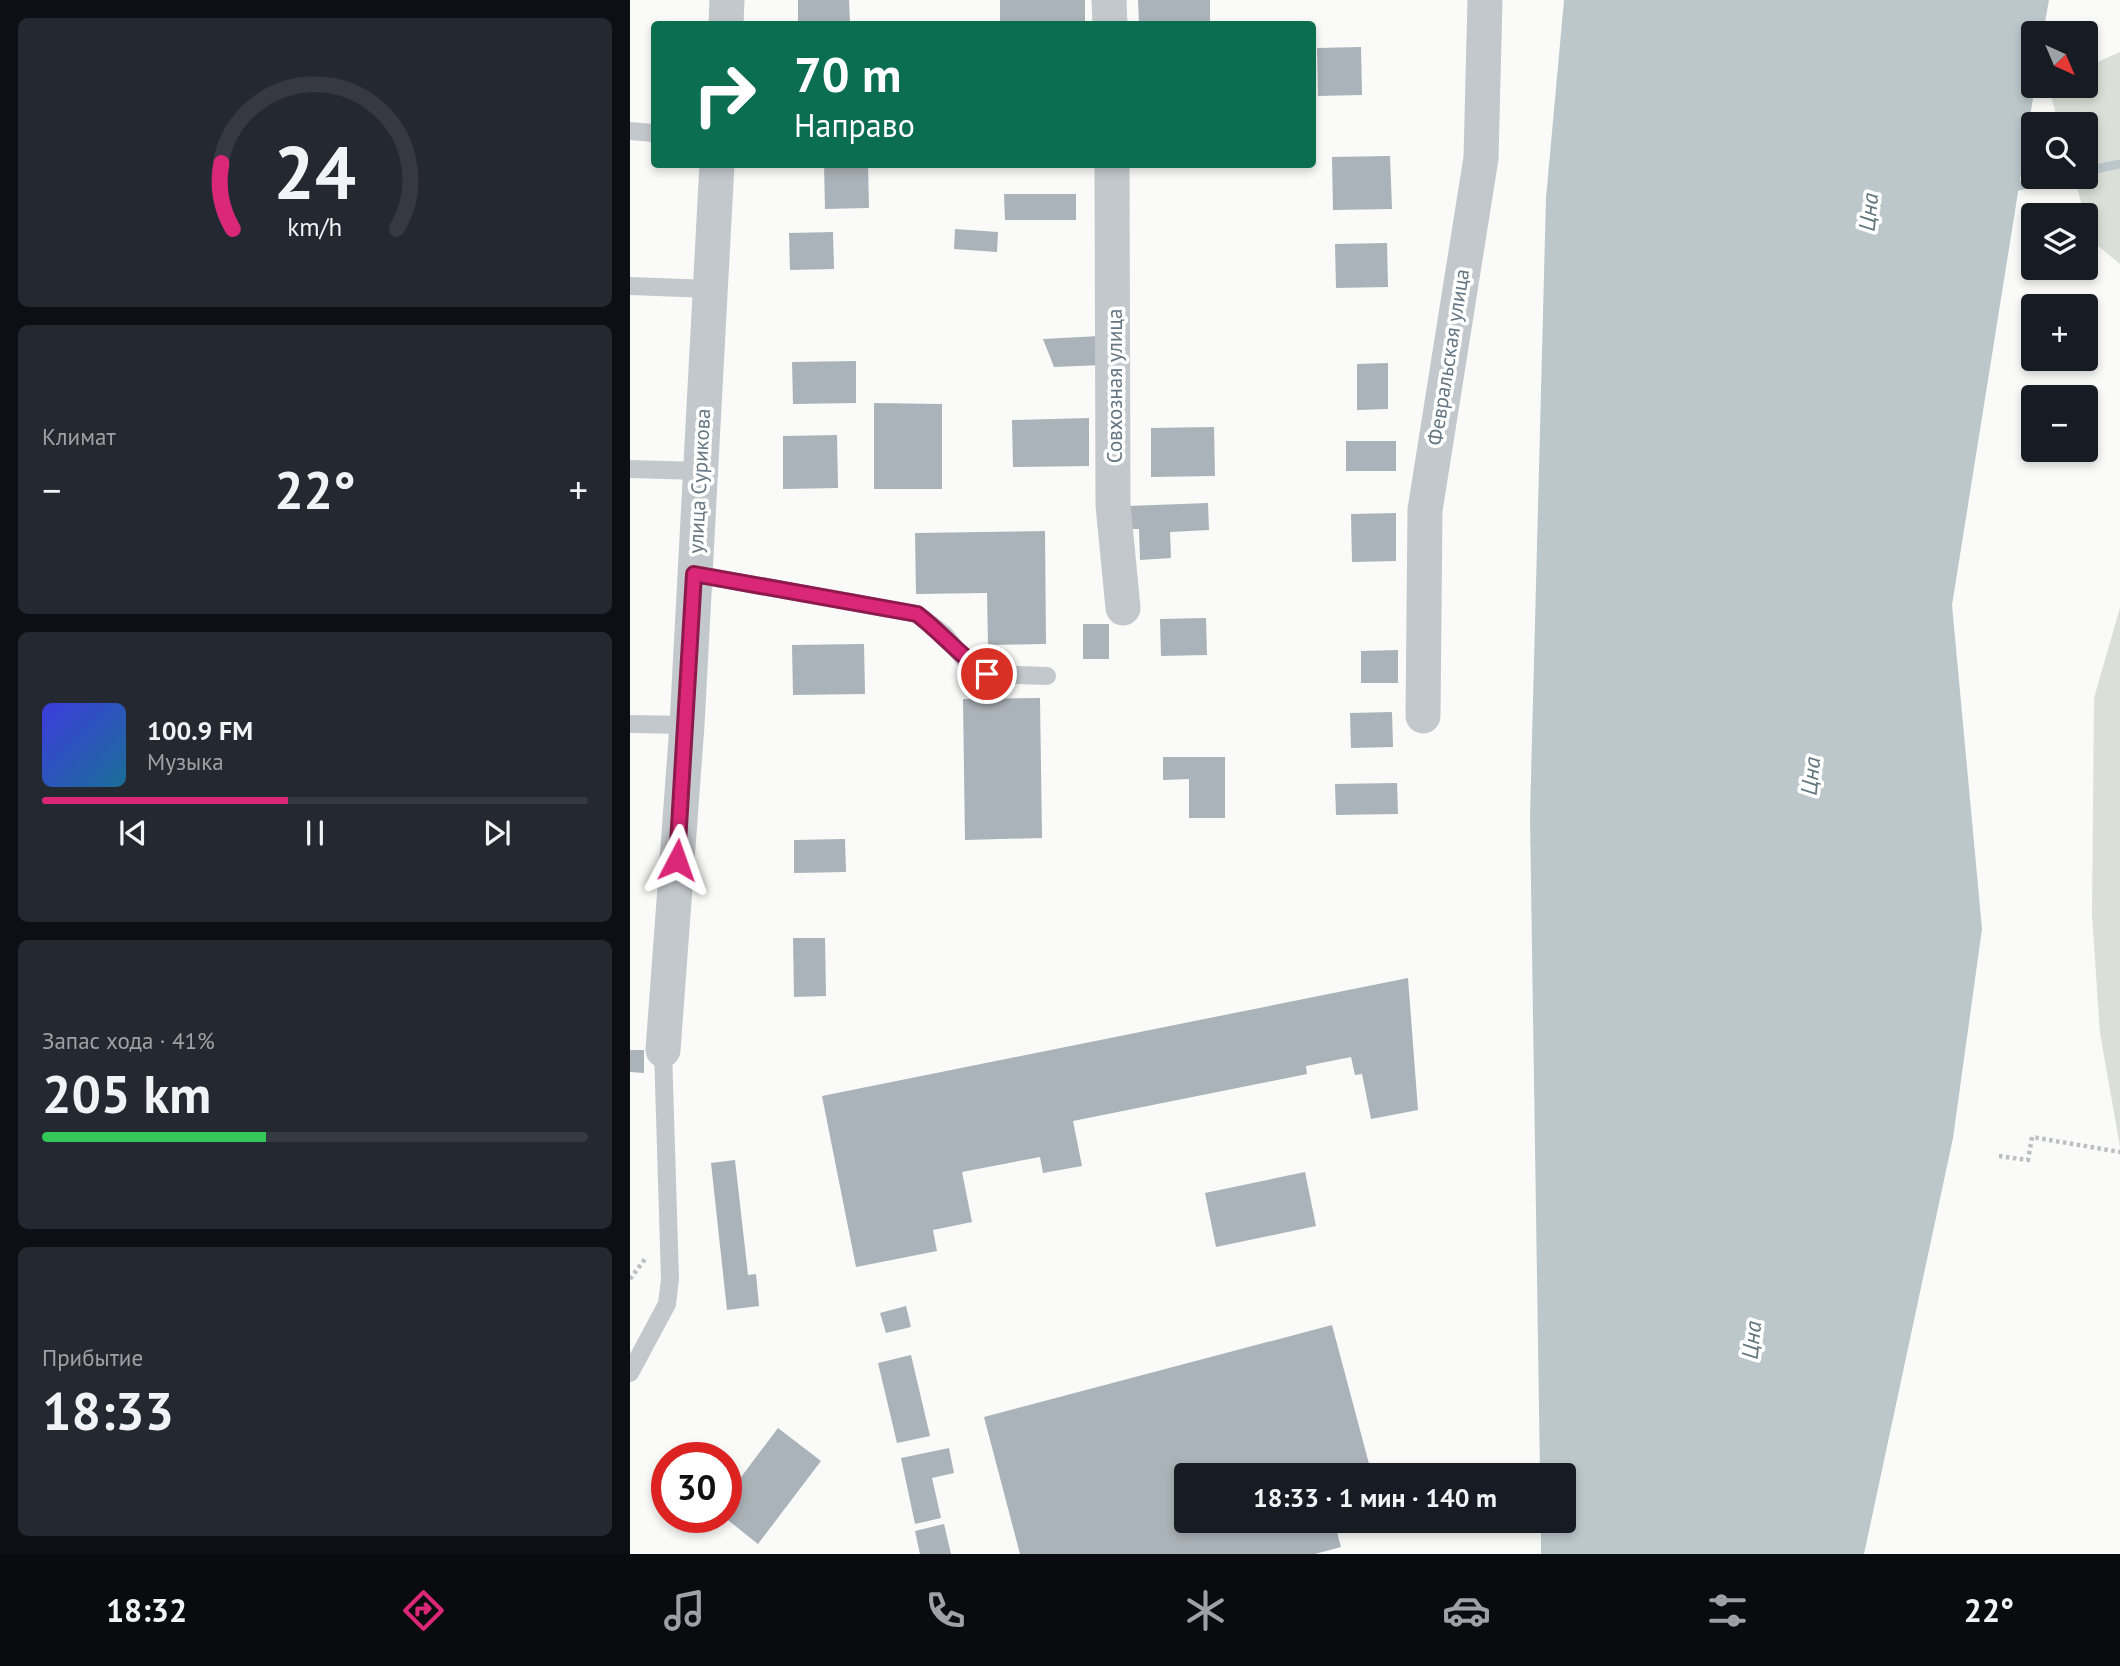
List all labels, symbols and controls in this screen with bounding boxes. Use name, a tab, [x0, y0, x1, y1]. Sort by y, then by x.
north arrow	[2021, 21, 2098, 98]
map controls	[2021, 21, 2098, 462]
text: 70 m	[794, 42, 901, 106]
icon: right	[679, 49, 770, 140]
text: Направо	[794, 104, 915, 146]
button: search	[2021, 112, 2098, 189]
text: 24	[274, 125, 356, 219]
water label: Цна	[1852, 191, 1884, 233]
button: layers	[2021, 203, 2098, 280]
text: km/h	[288, 210, 342, 242]
street label: Февральская улица	[1421, 267, 1475, 447]
button: +	[2021, 294, 2098, 371]
street label: Совхозная улица	[1101, 309, 1128, 463]
button: −	[2021, 385, 2098, 462]
street label: улица Сурикова	[682, 408, 716, 554]
text: Климат	[42, 422, 116, 451]
text: 22°	[274, 456, 356, 523]
text: −	[42, 465, 61, 514]
text: +	[569, 465, 588, 514]
pin	[957, 644, 1017, 704]
icon: arrive	[968, 655, 1006, 693]
text: 100.9 FM	[147, 714, 253, 747]
text: Музыка	[147, 747, 224, 776]
water label: Цна	[1794, 755, 1826, 797]
icon: previous	[114, 814, 152, 852]
icon: pause	[296, 814, 334, 852]
icon: next	[478, 814, 516, 852]
position arrow	[640, 823, 714, 897]
text: Запас хода · 41%	[42, 1026, 215, 1055]
text: 205 km	[42, 1060, 211, 1127]
water label: Цна	[1735, 1319, 1767, 1361]
text: Прибытие	[42, 1343, 143, 1372]
text: 18:33	[42, 1377, 174, 1444]
speed limit sign: 30	[651, 1442, 742, 1533]
text: 18:33 · 1 мин · 140 m	[1253, 1481, 1497, 1514]
icon: directions	[399, 1586, 448, 1635]
icon: music	[660, 1586, 709, 1635]
icon: phone	[921, 1586, 970, 1635]
icon: climate	[1181, 1586, 1230, 1635]
icon: car	[1442, 1586, 1491, 1635]
icon: filters	[1703, 1586, 1752, 1635]
text: 18:32	[106, 1589, 187, 1631]
text: 22°	[1964, 1589, 2014, 1631]

